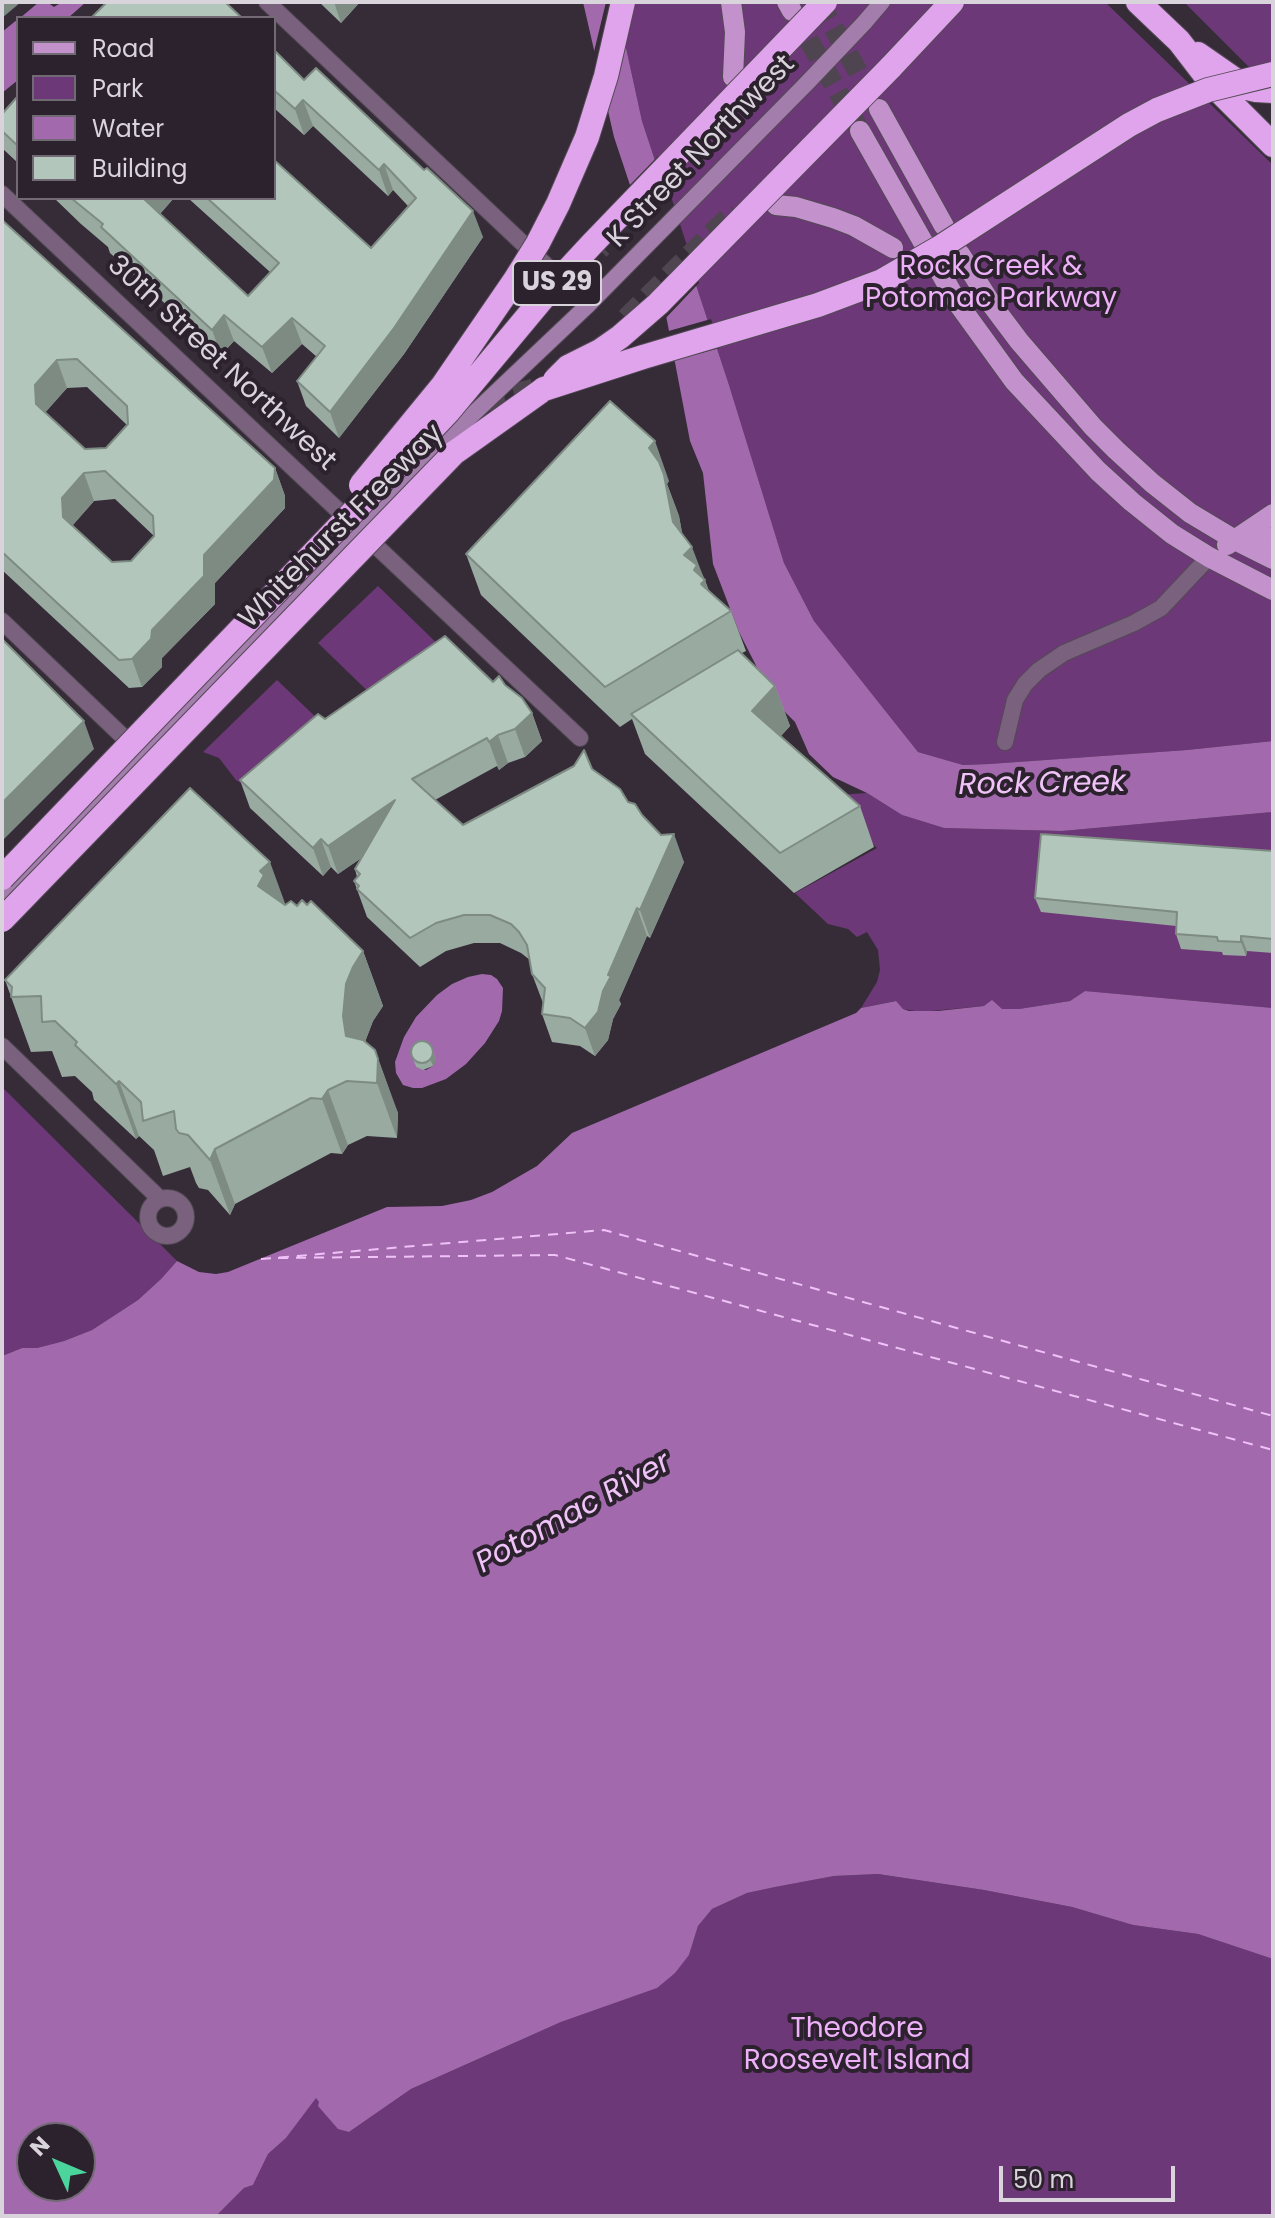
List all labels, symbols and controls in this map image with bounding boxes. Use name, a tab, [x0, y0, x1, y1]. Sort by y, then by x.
legend	[16, 16, 276, 200]
text: Road	[92, 32, 154, 65]
street label: K Street Northwest	[601, 49, 803, 255]
text: Park	[92, 72, 143, 105]
text: Water	[92, 112, 164, 145]
text: Building	[92, 152, 188, 185]
street label: 30th Street Northwest	[100, 249, 342, 479]
park label: Rock Creek & Potomac Parkway	[865, 251, 1117, 317]
road number: US 29	[513, 261, 601, 305]
street label: Whitehurst Freeway	[233, 418, 451, 636]
water label: Rock Creek	[958, 766, 1126, 804]
water label: Potomac River	[470, 1446, 678, 1582]
park label: Theodore Roosevelt Island	[744, 2013, 970, 2079]
north arrow	[16, 2122, 96, 2202]
text: N	[23, 2130, 57, 2163]
scale bar	[1003, 2150, 1179, 2200]
text: 50 m	[1013, 2163, 1074, 2196]

